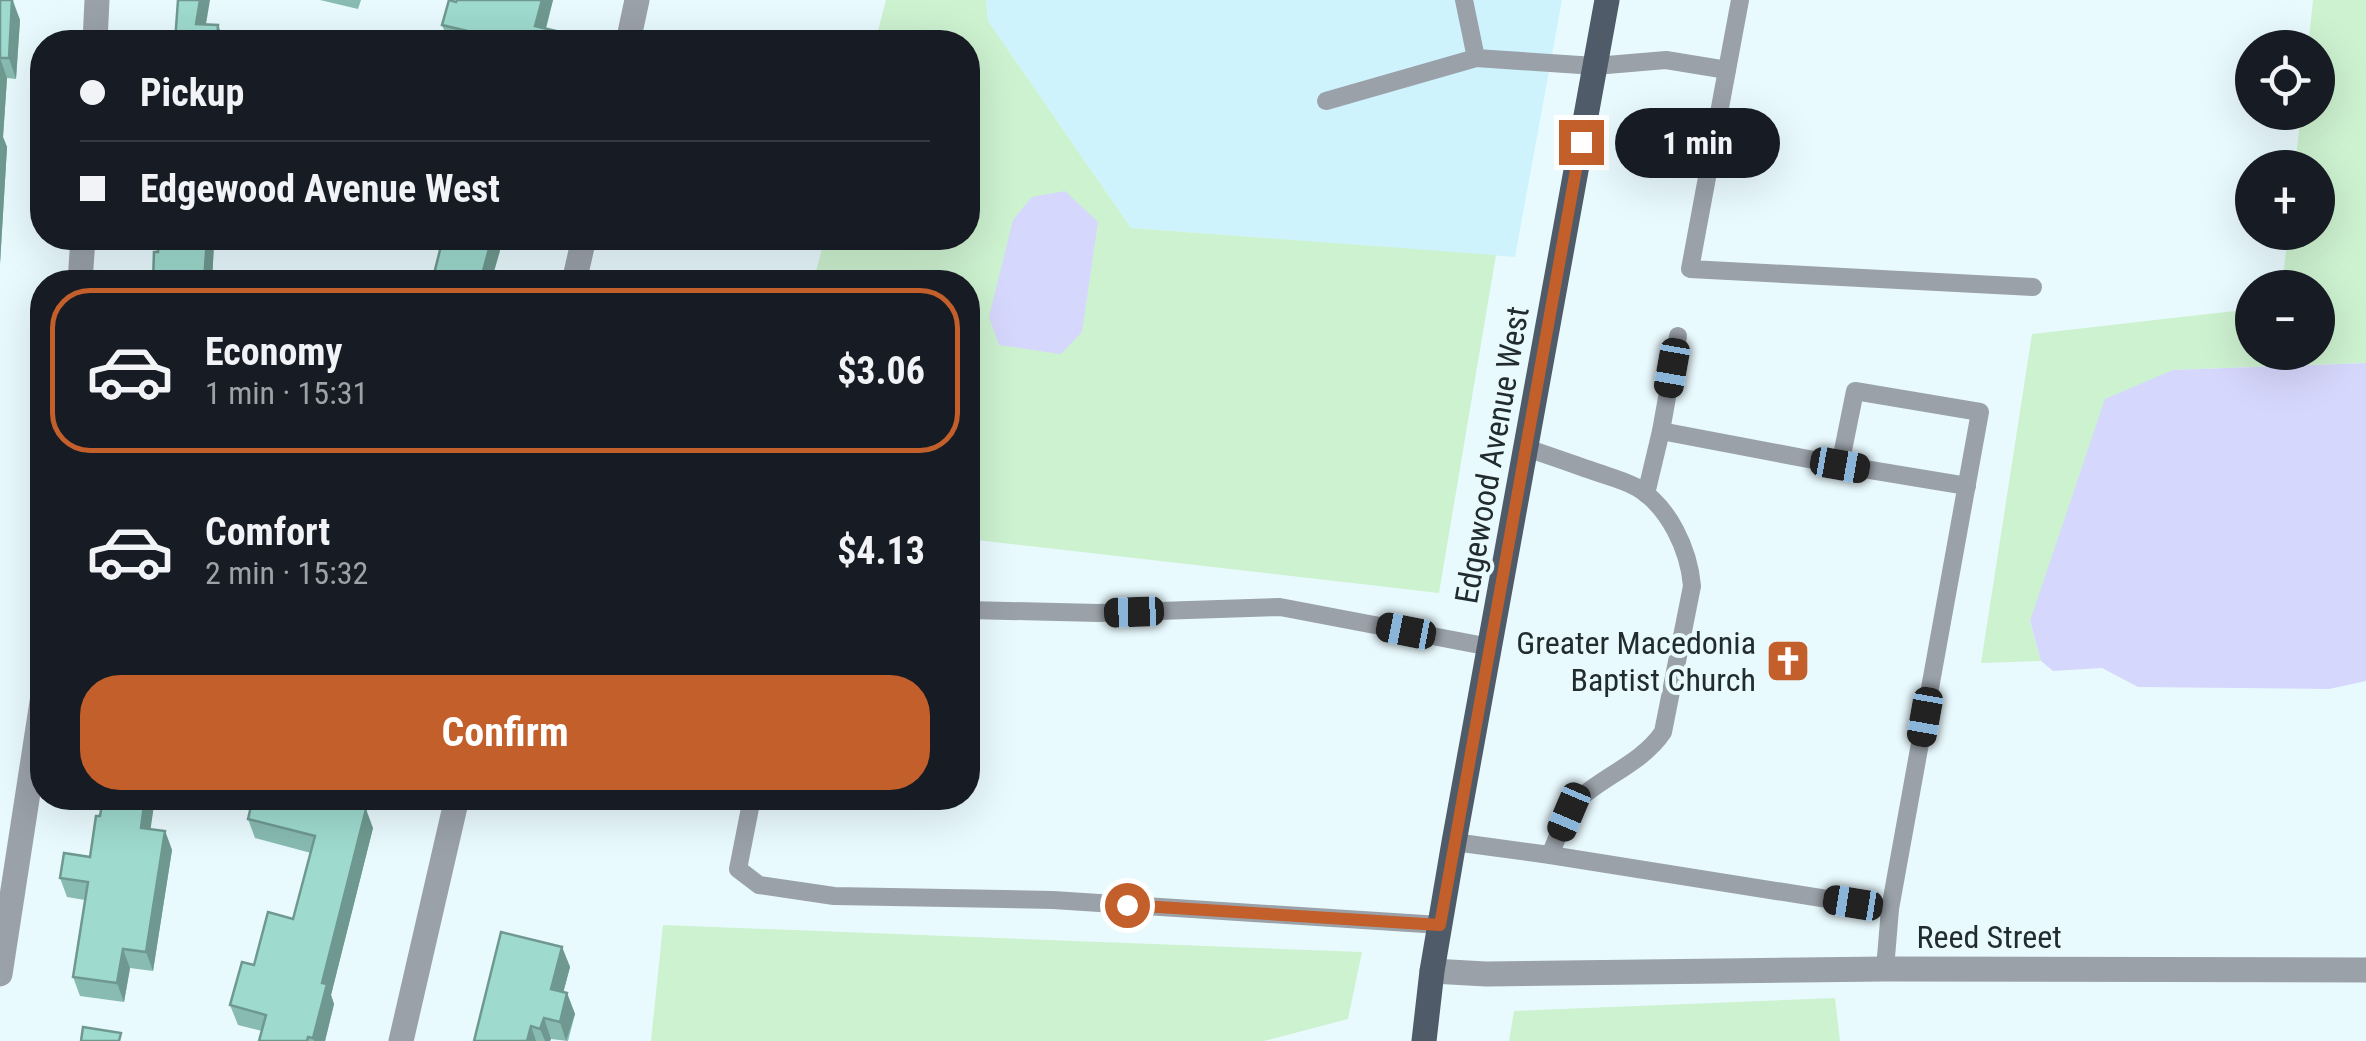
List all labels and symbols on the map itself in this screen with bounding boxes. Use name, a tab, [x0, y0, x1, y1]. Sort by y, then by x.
callout: 1 min	[1616, 107, 1781, 177]
route end	[1559, 120, 1604, 165]
street label: Edgewood Avenue West	[1447, 304, 1537, 606]
car	[1652, 336, 1692, 400]
car	[1808, 445, 1872, 485]
car	[1103, 596, 1165, 628]
car	[1374, 611, 1438, 651]
place label: Greater Macedonia Baptist Church	[1516, 624, 1756, 699]
church icon: Greater Macedonia Baptist Church	[1765, 638, 1811, 684]
car	[1905, 685, 1945, 749]
car	[1543, 779, 1595, 845]
route start	[1105, 883, 1150, 928]
car	[1821, 883, 1885, 923]
street label: Reed Street	[1916, 918, 2062, 956]

